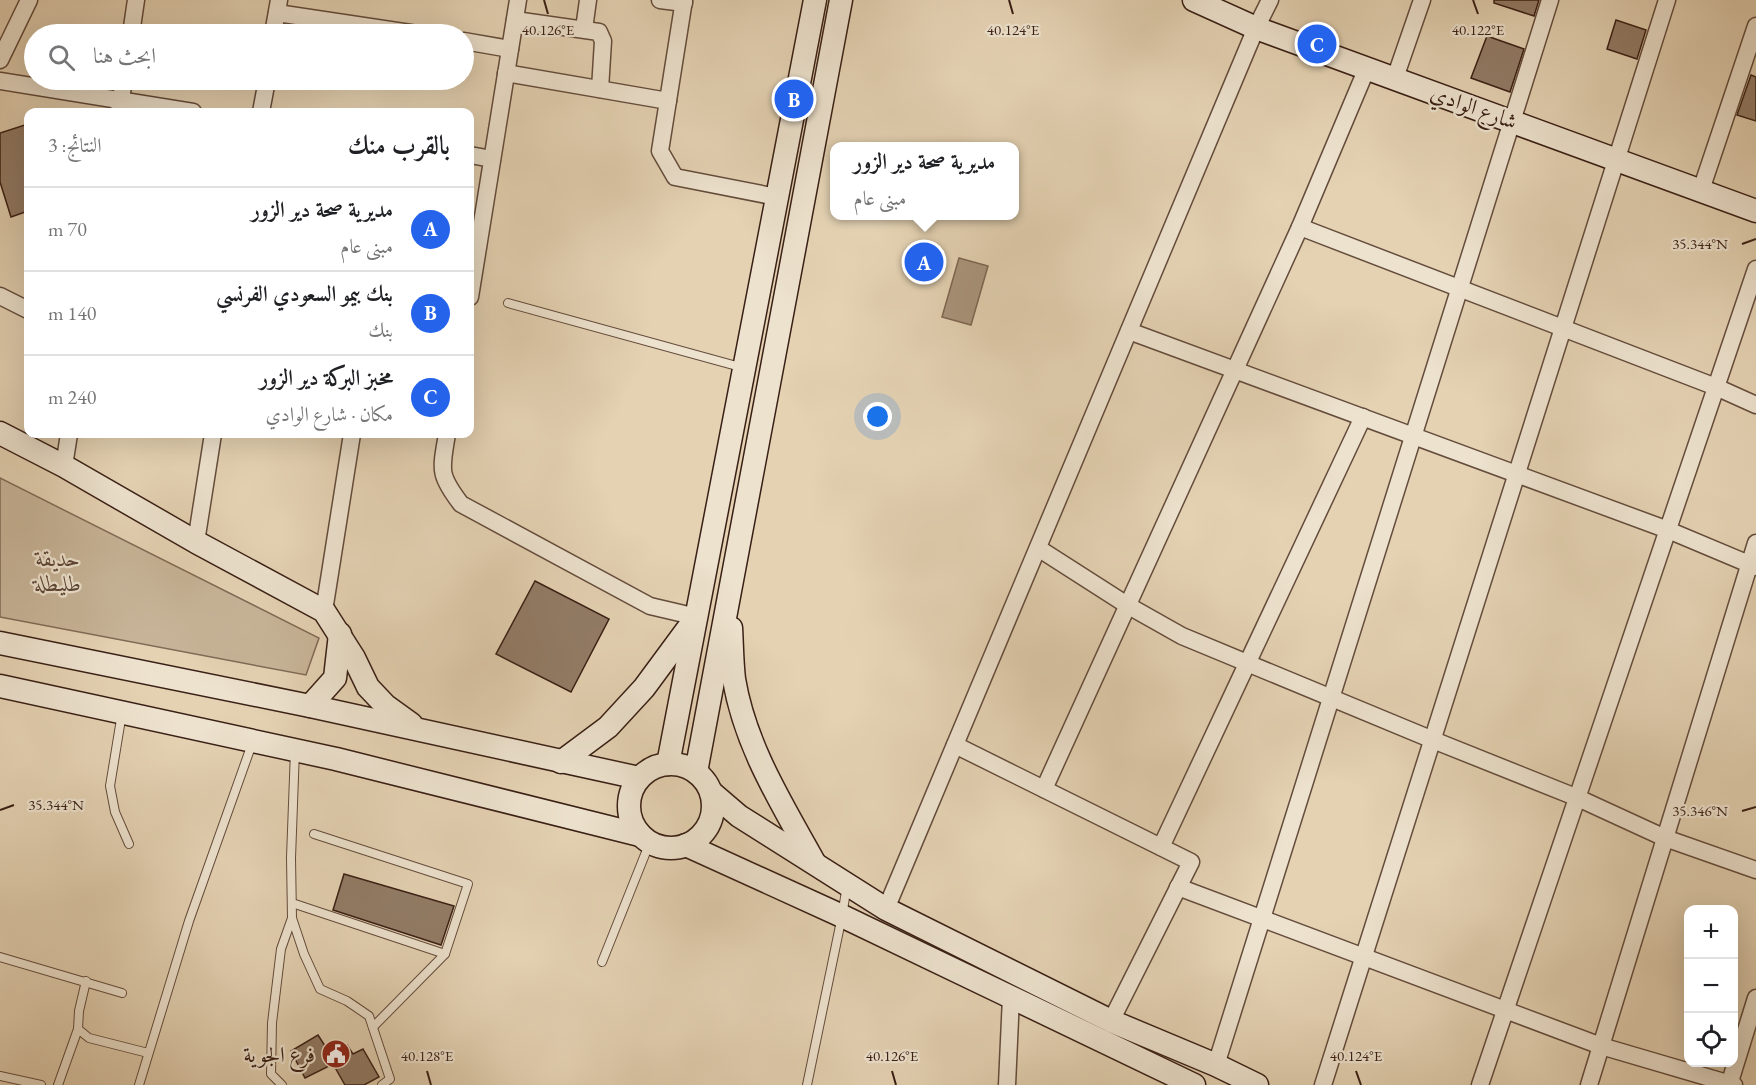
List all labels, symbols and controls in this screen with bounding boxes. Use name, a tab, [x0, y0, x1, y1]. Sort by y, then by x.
text: 40.126°E	[522, 20, 575, 39]
text: 40.124°E	[987, 20, 1040, 39]
text: 40.122°E	[1452, 20, 1505, 39]
pin: C	[1298, 22, 1336, 66]
search box	[24, 24, 474, 90]
icon: search	[45, 41, 78, 74]
text: ابحث هنا	[93, 41, 156, 70]
pin: B	[774, 76, 814, 122]
street label: شارع الوادي	[1425, 78, 1521, 140]
text: بالقرب منك	[348, 128, 450, 162]
text: النتائج: 3	[48, 132, 102, 158]
popup	[830, 142, 1019, 220]
text: مديرية صحة دير الزور	[854, 147, 995, 176]
text: مبنى عام	[854, 185, 906, 211]
text: مديرية صحة دير الزور	[251, 195, 393, 224]
text: 70 m	[48, 216, 87, 242]
text: A	[423, 216, 438, 242]
text: مبنى عام	[340, 233, 393, 259]
text: 35.344°N	[1672, 234, 1728, 253]
pin: A	[904, 240, 944, 284]
text: بنك بيمو السعودي الفرنسي	[216, 279, 393, 308]
text: 140 m	[48, 300, 96, 326]
text: B	[424, 300, 437, 326]
text: بنك	[368, 317, 393, 343]
text: مخبز البركة دير الزور	[259, 363, 393, 392]
text: 240 m	[48, 384, 96, 410]
text: C	[423, 384, 438, 410]
text: مكان · شارع الوادي	[265, 401, 393, 427]
your location	[863, 402, 892, 431]
park label: حديقة طليطلة	[31, 544, 82, 598]
text: 35.344°N	[28, 795, 84, 814]
text: 35.346°N	[1672, 801, 1728, 820]
map controls	[1684, 905, 1738, 1067]
button: +	[1684, 905, 1738, 959]
button: −	[1684, 959, 1738, 1013]
button: locate	[1684, 1013, 1738, 1067]
public building icon: فرع الجوية	[320, 1038, 352, 1070]
place label: فرع الجوية	[243, 1040, 315, 1073]
text: 40.128°E	[401, 1046, 454, 1065]
text: 40.126°E	[866, 1046, 919, 1065]
text: 40.124°E	[1330, 1046, 1383, 1065]

